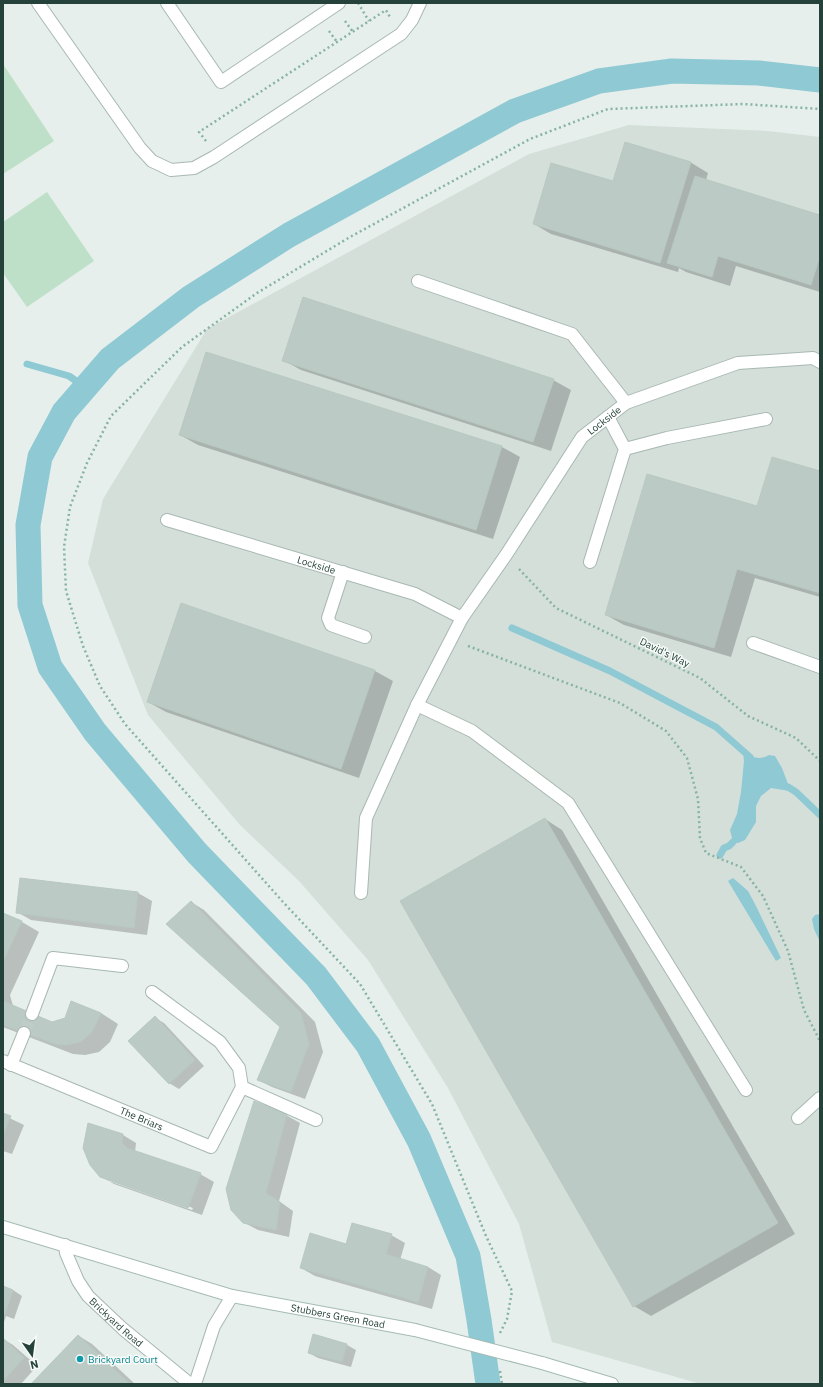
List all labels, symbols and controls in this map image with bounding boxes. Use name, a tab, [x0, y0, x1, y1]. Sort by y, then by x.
street label: Lockside	[585, 403, 624, 438]
street label: Lockside	[296, 553, 338, 577]
street label: David's Way	[638, 635, 692, 670]
street label: The Briars	[118, 1104, 165, 1134]
street label: Brickyard Road	[86, 1295, 146, 1350]
street label: Stubbers Green Road	[290, 1301, 386, 1331]
north arrow	[12, 1335, 52, 1375]
place label: Brickyard Court	[88, 1353, 158, 1366]
marker: Brickyard Court	[75, 1354, 85, 1364]
text: N	[29, 1357, 40, 1372]

